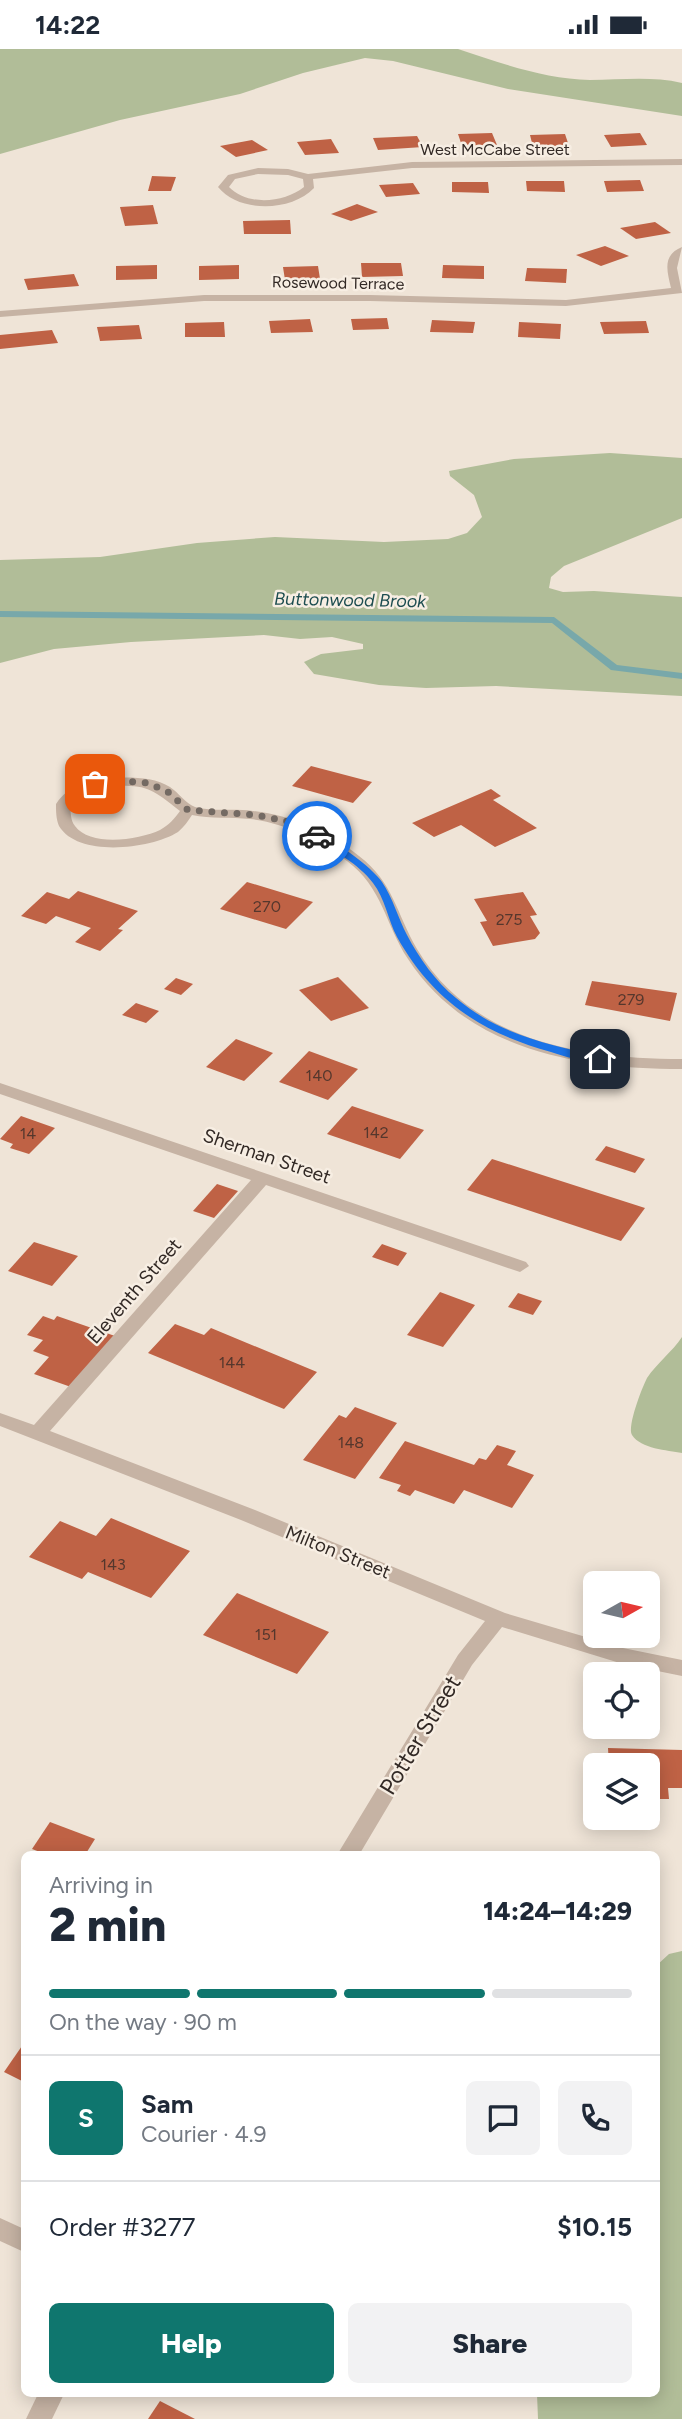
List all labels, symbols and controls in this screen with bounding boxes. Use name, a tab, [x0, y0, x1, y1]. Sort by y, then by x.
text: 14:22	[35, 9, 100, 41]
street label: West McCabe Street	[420, 140, 570, 159]
street label: Rosewood Terrace	[272, 272, 405, 294]
water label: Buttonwood Brook	[274, 588, 427, 612]
pin	[65, 754, 125, 814]
icon: bag	[76, 765, 114, 803]
courier	[282, 801, 352, 871]
icon: car	[298, 817, 336, 855]
house number: 270	[253, 897, 281, 916]
house number: 275	[496, 910, 522, 929]
house number: 279	[618, 990, 644, 1009]
pin	[570, 1029, 630, 1089]
icon: home	[581, 1040, 619, 1078]
house number: 140	[306, 1066, 332, 1085]
street label: Sherman Street	[200, 1123, 334, 1189]
house number: 142	[363, 1123, 389, 1142]
house number: 14	[20, 1124, 36, 1143]
street label: Eleventh Street	[82, 1234, 186, 1348]
house number: 144	[219, 1353, 245, 1372]
house number: 148	[338, 1433, 364, 1452]
street label: Milton Street	[282, 1520, 394, 1584]
house number: 143	[100, 1555, 126, 1574]
north arrow	[583, 1571, 660, 1649]
map controls	[583, 1571, 660, 1830]
house number: 151	[255, 1625, 277, 1644]
button: locate	[583, 1662, 660, 1739]
street label: Potter Street	[373, 1670, 467, 1800]
button: layers	[583, 1753, 660, 1830]
text: Arriving in	[49, 1871, 153, 1899]
text: 14:24–14:29	[483, 1895, 632, 1927]
text: 2 min	[49, 1897, 166, 1953]
text: On the way · 90 m	[49, 2008, 237, 2036]
button: chat	[466, 2081, 540, 2155]
button: phone	[558, 2081, 632, 2155]
text: Sam	[141, 2088, 193, 2120]
text: S	[78, 2102, 94, 2134]
text: Courier · 4.9	[141, 2120, 267, 2148]
text: Order #3277	[49, 2211, 196, 2243]
text: $10.15	[557, 2211, 632, 2243]
button: Help	[49, 2303, 334, 2383]
button: Share	[348, 2303, 632, 2383]

